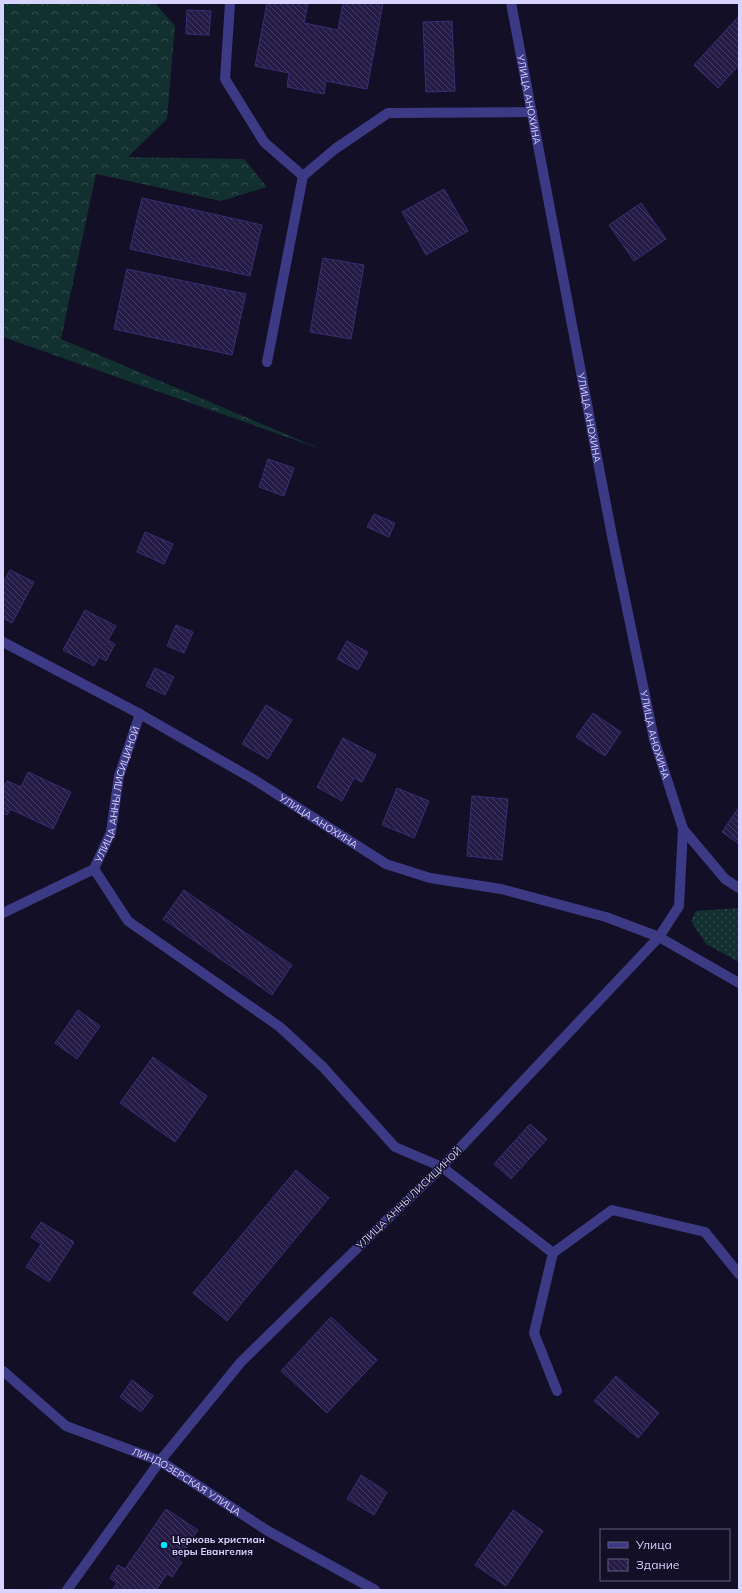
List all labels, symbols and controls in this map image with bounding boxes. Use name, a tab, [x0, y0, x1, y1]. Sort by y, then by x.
street label: УЛИЦА АНОХИНА	[514, 52, 544, 146]
street label: УЛИЦА АНОХИНА	[574, 371, 605, 464]
street label: УЛИЦА АНОХИНА	[637, 688, 673, 781]
street label: УЛИЦА АННЫ ЛИСИЦИНОЙ	[91, 724, 142, 865]
street label: УЛИЦА АНОХИНА	[276, 790, 361, 851]
street label: УЛИЦА АННЫ ЛИСИЦИНОЙ	[353, 1144, 464, 1253]
street label: ЛИНДОЗЕРСКАЯ УЛИЦА	[130, 1445, 244, 1519]
legend	[600, 1529, 730, 1581]
place label: Церковь христиан веры Евангелия	[172, 1533, 265, 1558]
text: Улица	[635, 1537, 672, 1552]
marker: Церковь христиан веры Евангелия	[159, 1540, 169, 1550]
text: Здание	[636, 1557, 680, 1572]

